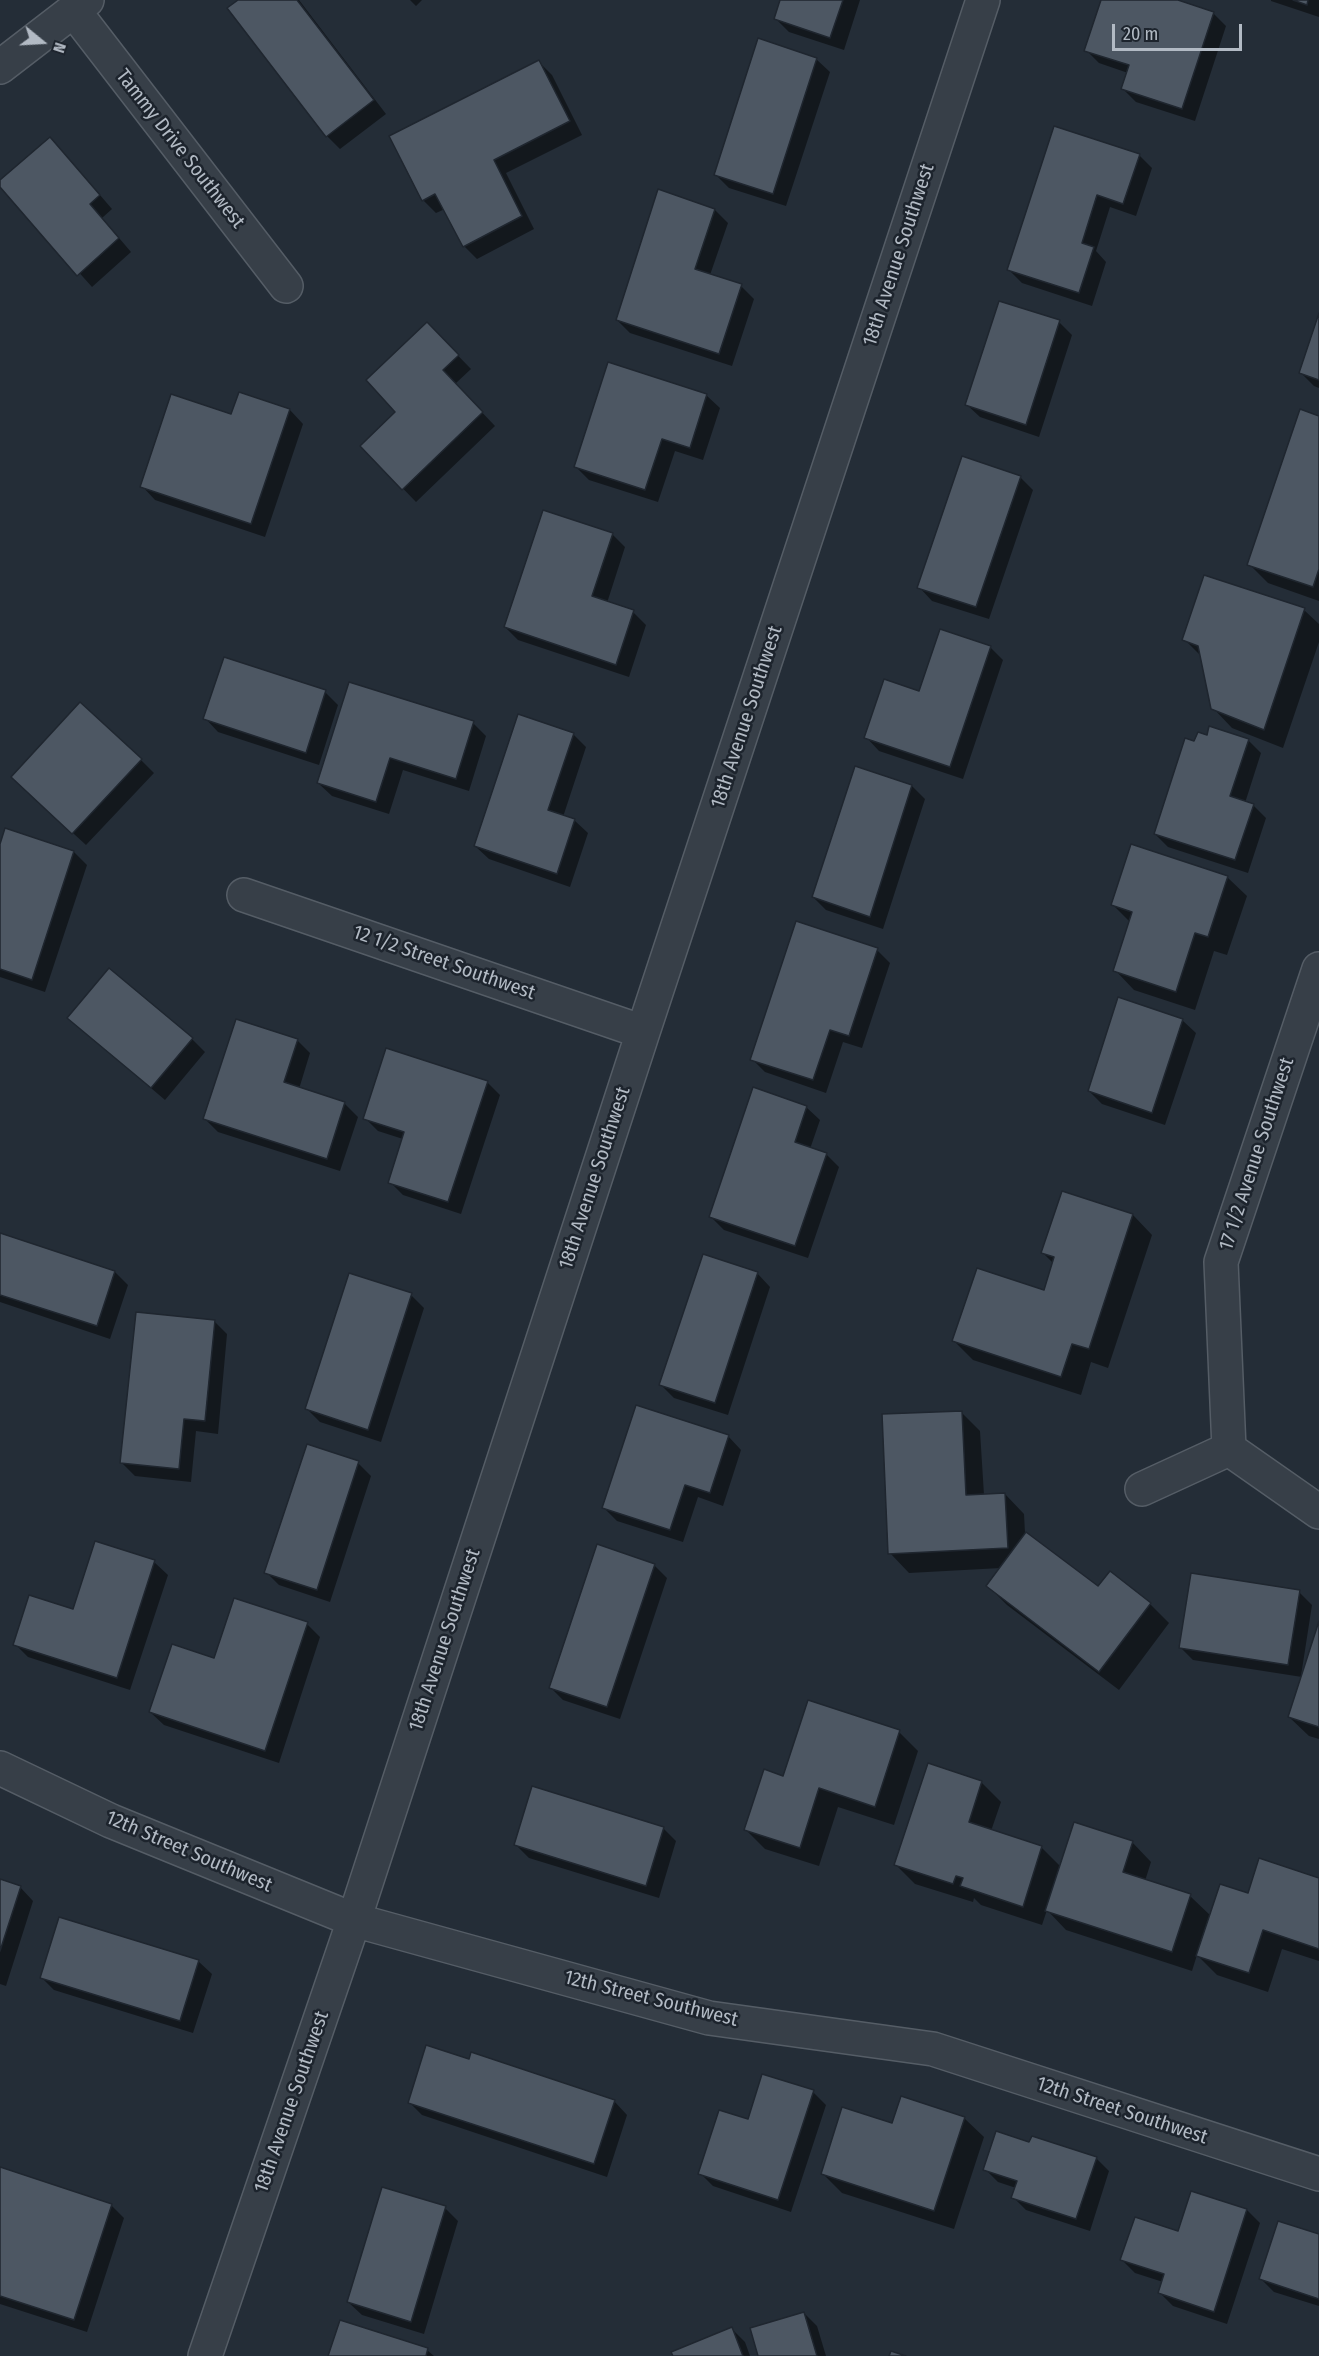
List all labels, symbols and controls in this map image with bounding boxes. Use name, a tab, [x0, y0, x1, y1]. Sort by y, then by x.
north arrow	[12, 12, 72, 72]
scale bar	[1115, 12, 1246, 50]
text: 20 m	[1123, 23, 1158, 45]
text: N	[49, 40, 70, 55]
street label: Tammy Drive Southwest	[110, 65, 250, 233]
street label: 18th Avenue Southwest	[858, 161, 940, 349]
street label: 18th Avenue Southwest	[706, 623, 788, 811]
street label: 12 1/2 Street Southwest	[350, 921, 538, 1005]
street label: 17 1/2 Avenue Southwest	[1214, 1055, 1300, 1253]
street label: 18th Avenue Southwest	[554, 1084, 636, 1272]
street label: 18th Avenue Southwest	[404, 1546, 486, 1734]
street label: 12th Street Southwest	[102, 1806, 276, 1898]
street label: 12th Street Southwest	[562, 1966, 740, 2032]
street label: 18th Avenue Southwest	[250, 2008, 334, 2196]
street label: 12th Street Southwest	[1033, 2072, 1211, 2150]

